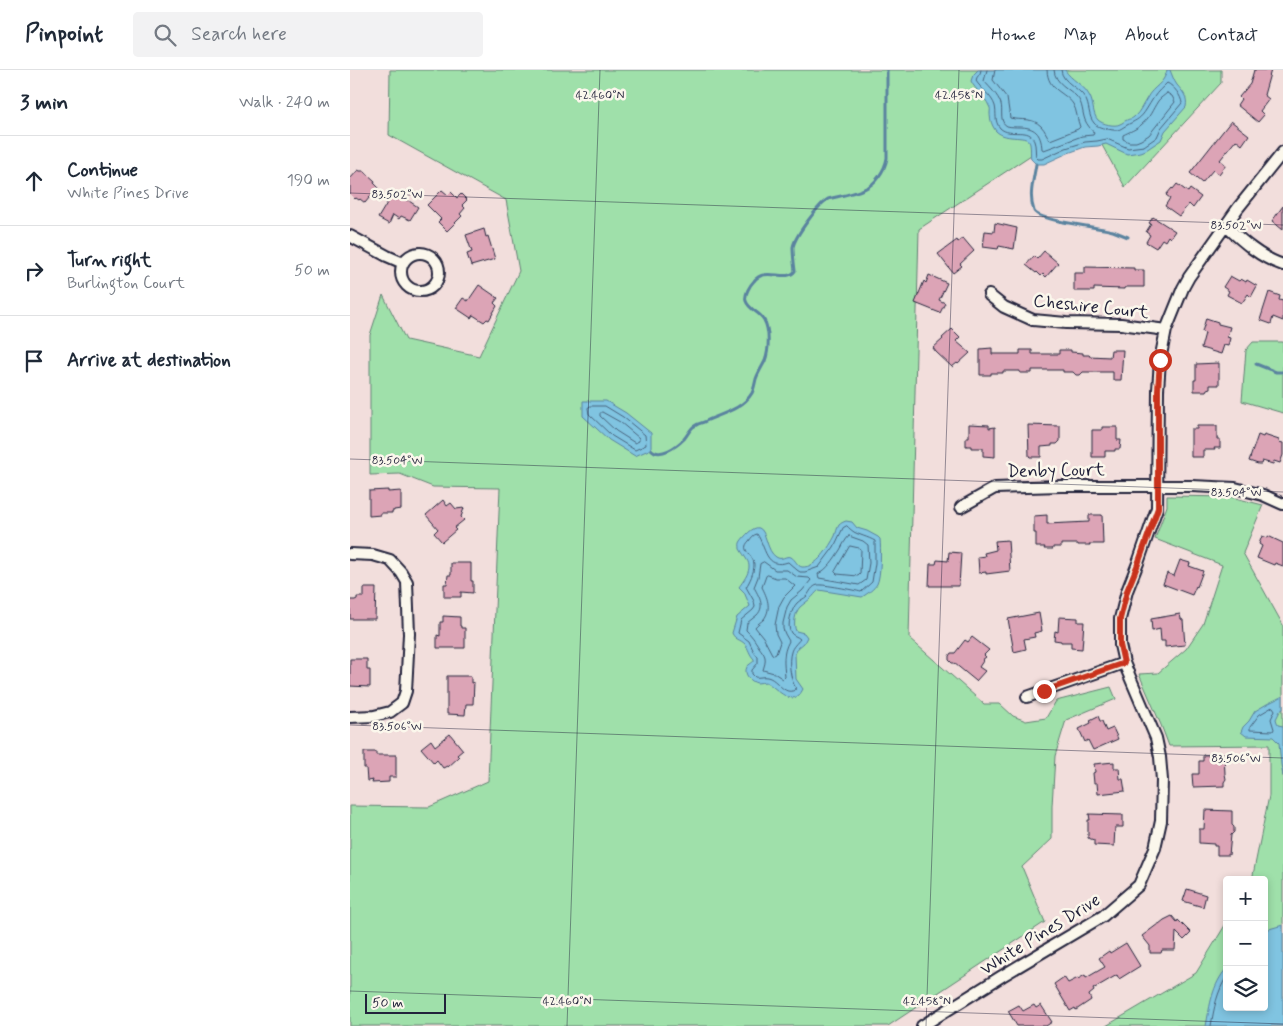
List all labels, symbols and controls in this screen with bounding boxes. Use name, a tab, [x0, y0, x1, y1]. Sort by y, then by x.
search box	[133, 12, 483, 57]
text: Pinpoint	[25, 19, 103, 50]
icon: search	[151, 21, 179, 49]
text: Search here	[191, 22, 287, 47]
text: Home	[991, 23, 1036, 47]
text: Map	[1064, 23, 1097, 47]
text: About	[1125, 23, 1169, 47]
text: Contact	[1197, 23, 1258, 47]
text: 42.460°N	[575, 88, 625, 104]
text: 42.458°N	[935, 88, 983, 104]
text: 3 min	[20, 89, 68, 117]
text: Walk · 240 m	[239, 92, 330, 113]
text: Continue	[67, 158, 138, 183]
icon: ahead	[20, 167, 48, 195]
text: 190 m	[287, 170, 330, 191]
text: White Pines Drive	[67, 183, 189, 204]
text: 83.502°W	[372, 187, 423, 203]
text: 83.502°W	[1211, 218, 1262, 234]
text: Turn right	[67, 248, 151, 273]
icon: right	[20, 257, 48, 285]
text: 50 m	[294, 260, 330, 281]
text: Burlington Court	[67, 273, 185, 294]
street label: Cheshire Court	[1032, 289, 1150, 325]
icon: arrive	[20, 347, 48, 375]
text: Arrive at destination	[67, 348, 231, 373]
route start	[1149, 349, 1172, 372]
text: 83.504°W	[372, 453, 422, 469]
street label: Denby Court	[1007, 458, 1105, 484]
text: 83.504°W	[1211, 485, 1261, 501]
route end	[1033, 680, 1056, 703]
text: 83.506°W	[372, 719, 422, 735]
text: 83.506°W	[1211, 751, 1261, 767]
map controls	[1223, 876, 1268, 1011]
button: +	[1223, 876, 1268, 921]
street label: White Pines Drive	[976, 888, 1105, 981]
button: −	[1223, 921, 1268, 966]
button: layers	[1223, 966, 1268, 1011]
scale bar	[365, 991, 446, 1014]
text: 50 m	[372, 994, 403, 1012]
text: 42.460°N	[542, 994, 592, 1010]
text: 42.458°N	[903, 994, 951, 1010]

